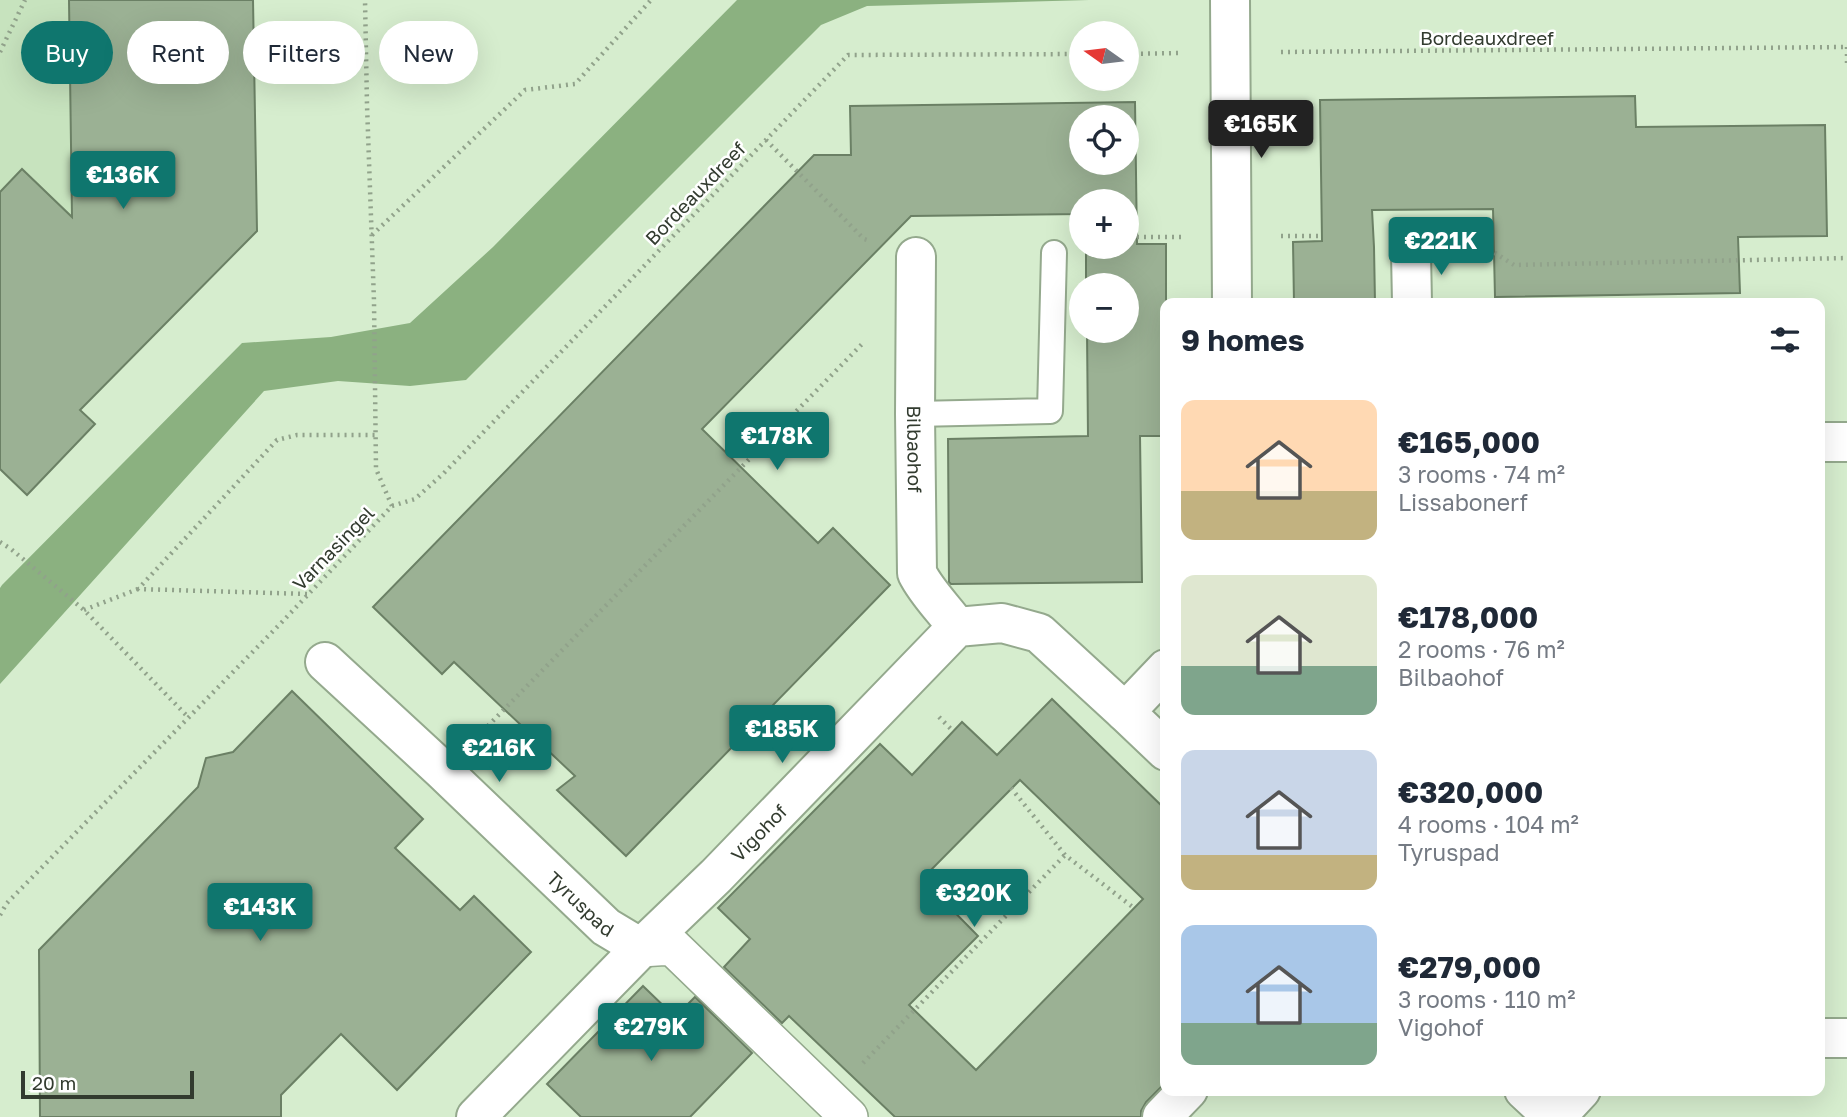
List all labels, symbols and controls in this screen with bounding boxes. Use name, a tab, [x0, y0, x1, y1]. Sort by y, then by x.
chip: Buy	[21, 21, 113, 84]
chip: Rent	[127, 21, 229, 84]
chip: Filters	[243, 21, 365, 84]
chip: New	[379, 21, 478, 84]
north arrow	[1069, 21, 1139, 91]
map controls	[1069, 21, 1139, 343]
street label: Bordeauxdreef	[1420, 26, 1554, 49]
pin: €165K	[1212, 100, 1310, 160]
button: locate	[1069, 105, 1139, 175]
text: €165K	[1224, 109, 1298, 137]
street label: Bordeauxdreef	[640, 137, 750, 249]
pin: €136K	[74, 152, 172, 211]
text: €136K	[86, 160, 160, 188]
button: +	[1069, 189, 1139, 259]
pin: €221K	[1392, 218, 1490, 277]
text: €221K	[1405, 226, 1477, 254]
button: −	[1069, 273, 1139, 343]
icon: filters	[1766, 321, 1804, 359]
text: 9 homes	[1181, 322, 1304, 358]
street label: Bilbaohof	[903, 405, 927, 493]
pin: €178K	[728, 412, 826, 472]
text: €178K	[741, 421, 813, 449]
text: €165,000	[1398, 424, 1540, 460]
icon: home	[1237, 428, 1321, 512]
text: 3 rooms · 74 m²	[1398, 460, 1565, 488]
text: Lissabonerf	[1398, 488, 1528, 516]
street label: Varnasingel	[287, 501, 379, 595]
text: €178,000	[1398, 599, 1538, 635]
icon: home	[1237, 603, 1321, 687]
text: 2 rooms · 76 m²	[1398, 635, 1565, 663]
text: Bilbaohof	[1398, 663, 1504, 691]
pin: €185K	[733, 706, 831, 765]
text: €185K	[745, 714, 819, 742]
pin: €216K	[450, 724, 548, 784]
text: €216K	[462, 733, 536, 761]
text: €320,000	[1398, 774, 1543, 810]
icon: home	[1237, 778, 1321, 862]
street label: Vigohof	[725, 799, 791, 866]
text: 4 rooms · 104 m²	[1398, 810, 1579, 838]
text: Tyruspad	[1398, 838, 1500, 866]
street label: Tyruspad	[543, 866, 619, 941]
pin: €320K	[925, 870, 1023, 929]
text: €320K	[936, 878, 1012, 906]
pin: €143K	[211, 884, 309, 943]
text: €143K	[223, 892, 297, 920]
text: €279,000	[1398, 949, 1541, 985]
icon: home	[1237, 953, 1321, 1037]
text: 3 rooms · 110 m²	[1398, 985, 1575, 1013]
pin: €279K	[602, 1004, 700, 1063]
text: €279K	[614, 1012, 688, 1040]
text: Vigohof	[1398, 1013, 1484, 1041]
scale bar	[21, 1068, 194, 1100]
text: 20 m	[32, 1071, 76, 1094]

